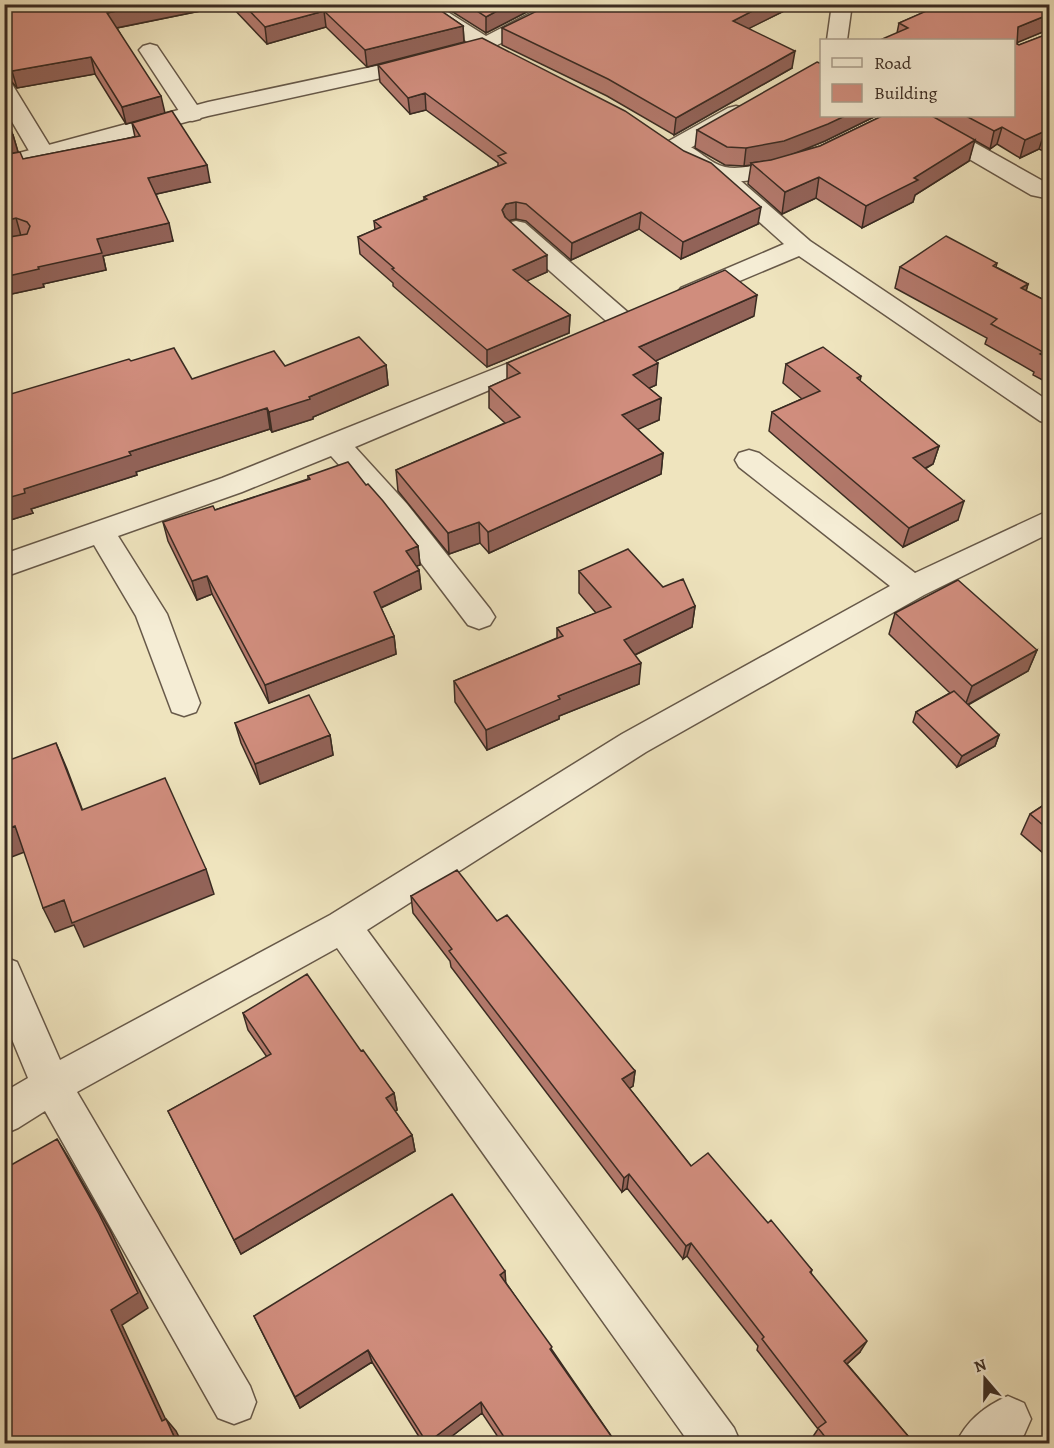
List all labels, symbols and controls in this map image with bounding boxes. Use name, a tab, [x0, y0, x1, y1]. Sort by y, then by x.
legend	[820, 39, 1015, 117]
text: Road	[874, 51, 912, 75]
text: Building	[874, 81, 938, 105]
north arrow	[955, 1349, 1015, 1409]
text: N	[971, 1353, 990, 1378]

